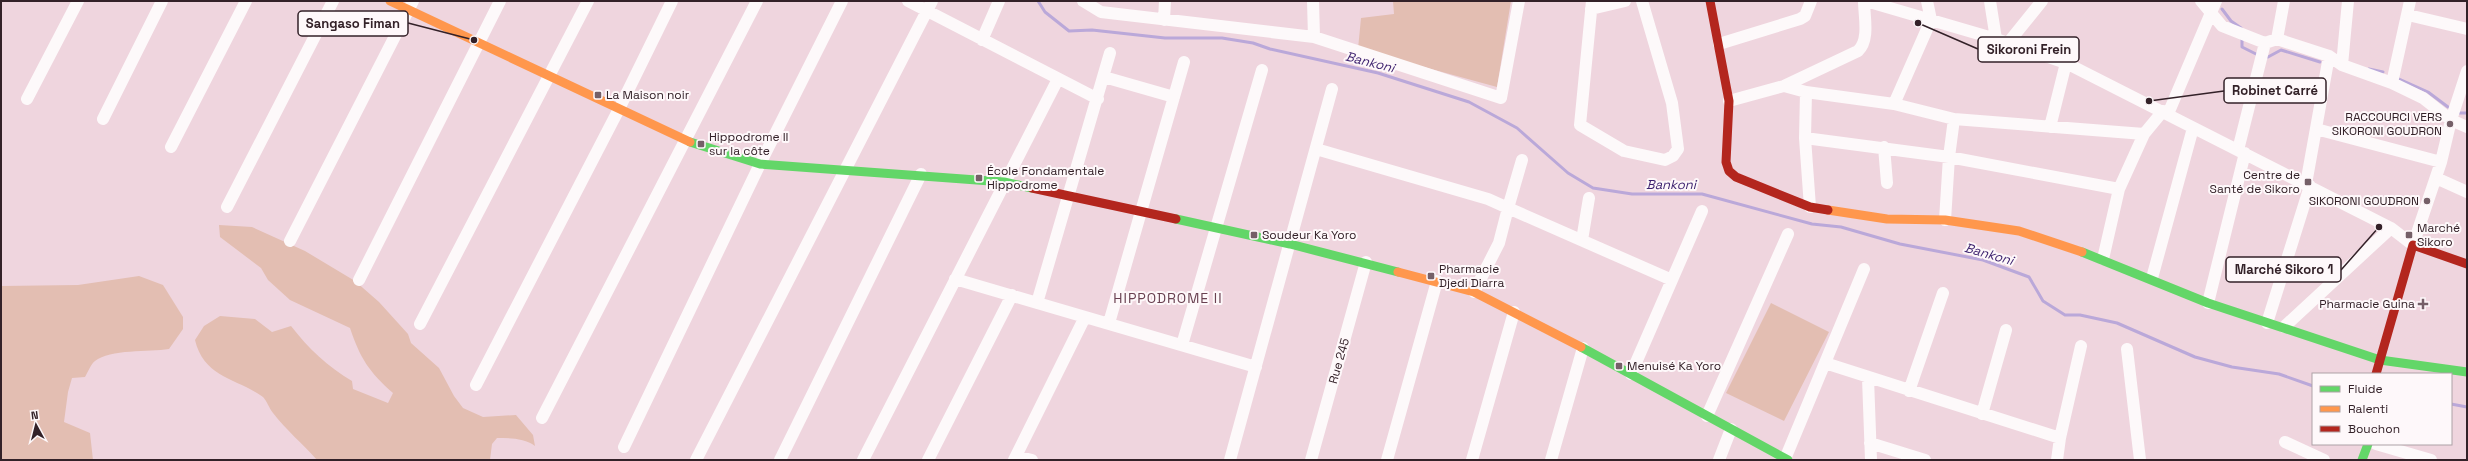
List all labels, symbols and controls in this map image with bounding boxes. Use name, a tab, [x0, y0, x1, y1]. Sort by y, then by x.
callout: Sangaso Fiman	[298, 11, 408, 36]
text: Sangaso Fiman	[306, 15, 400, 32]
callout: Sikoroni Frein	[1978, 37, 2079, 62]
text: Sikoroni Frein	[1987, 41, 2071, 58]
water label: Bankoni	[1344, 48, 1398, 77]
callout: Robinet Carré	[2224, 78, 2326, 103]
text: Robinet Carré	[2232, 82, 2318, 99]
place label: La Maison noir	[606, 87, 690, 103]
marker: La Maison noir	[593, 90, 603, 100]
place label: RACCOURCI VERS SIKORONI GOUDRON	[2332, 109, 2442, 139]
marker: RACCOURCI VERS SIKORONI GOUDRON	[2445, 119, 2455, 129]
place label: Hippodrome II sur la côte	[709, 129, 789, 159]
marker: Hippodrome II sur la côte	[696, 139, 706, 149]
place label: École Fondamentale Hippodrome	[987, 163, 1104, 193]
place label: Centre de Santé de Sikoro	[2210, 167, 2300, 197]
marker: École Fondamentale Hippodrome	[974, 173, 984, 183]
water label: Bankoni	[1646, 176, 1698, 193]
marker: Centre de Santé de Sikoro	[2303, 177, 2313, 187]
place label: SIKORONI GOUDRON	[2309, 193, 2419, 209]
marker: SIKORONI GOUDRON	[2422, 196, 2432, 206]
place label: Marché Sikoro	[2417, 220, 2460, 250]
place label: Soudeur Ka Yoro	[1262, 227, 1356, 243]
marker: Soudeur Ka Yoro	[1249, 230, 1259, 240]
marker: Marché Sikoro	[2404, 230, 2414, 240]
water label: Bankoni	[1963, 239, 2017, 270]
callout: Marché Sikoro 1	[2226, 257, 2341, 282]
place label: Pharmacie Djedi Diarra	[1439, 261, 1504, 291]
text: Marché Sikoro 1	[2235, 261, 2333, 278]
marker: Pharmacie Djedi Diarra	[1426, 271, 1436, 281]
district label: HIPPODROME II	[1113, 289, 1223, 307]
place label: Pharmacie Guina	[2319, 296, 2415, 312]
marker: Pharmacie Guina	[2418, 299, 2428, 309]
street label: Rue 245	[1325, 336, 1353, 386]
place label: Menuisé Ka Yoro	[1627, 358, 1721, 374]
marker: Menuisé Ka Yoro	[1614, 361, 1624, 371]
legend	[2312, 373, 2452, 445]
text: Fluide	[2348, 381, 2383, 397]
text: Ralenti	[2348, 401, 2388, 417]
north arrow	[16, 405, 56, 445]
text: N	[30, 408, 39, 422]
text: Bouchon	[2348, 421, 2400, 437]

